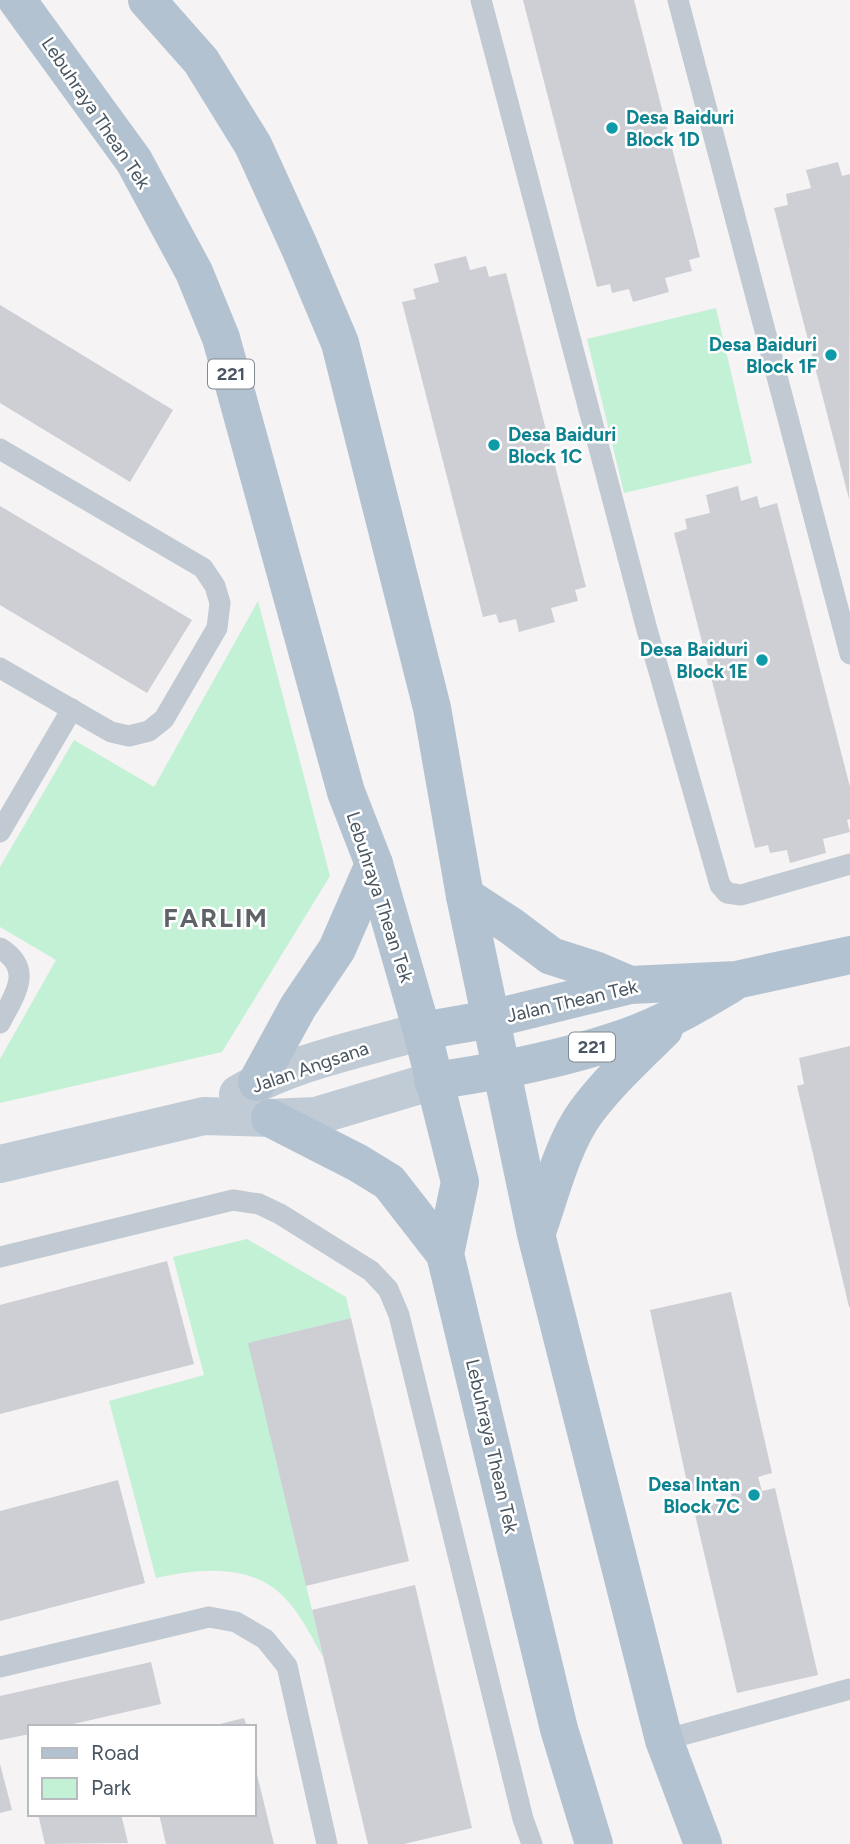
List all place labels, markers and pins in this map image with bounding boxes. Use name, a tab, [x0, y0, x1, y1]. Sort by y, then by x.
place label: Desa Baiduri Block 1D	[626, 106, 734, 151]
marker: Desa Baiduri Block 1D	[604, 120, 620, 136]
place label: Desa Baiduri Block 1F	[709, 333, 817, 378]
marker: Desa Baiduri Block 1F	[823, 347, 839, 363]
place label: Desa Baiduri Block 1C	[508, 423, 616, 468]
marker: Desa Baiduri Block 1C	[486, 437, 502, 453]
place label: Desa Baiduri Block 1E	[640, 638, 748, 683]
marker: Desa Baiduri Block 1E	[754, 652, 770, 668]
place label: Desa Intan Block 7C	[648, 1473, 740, 1518]
marker: Desa Intan Block 7C	[746, 1487, 762, 1503]

